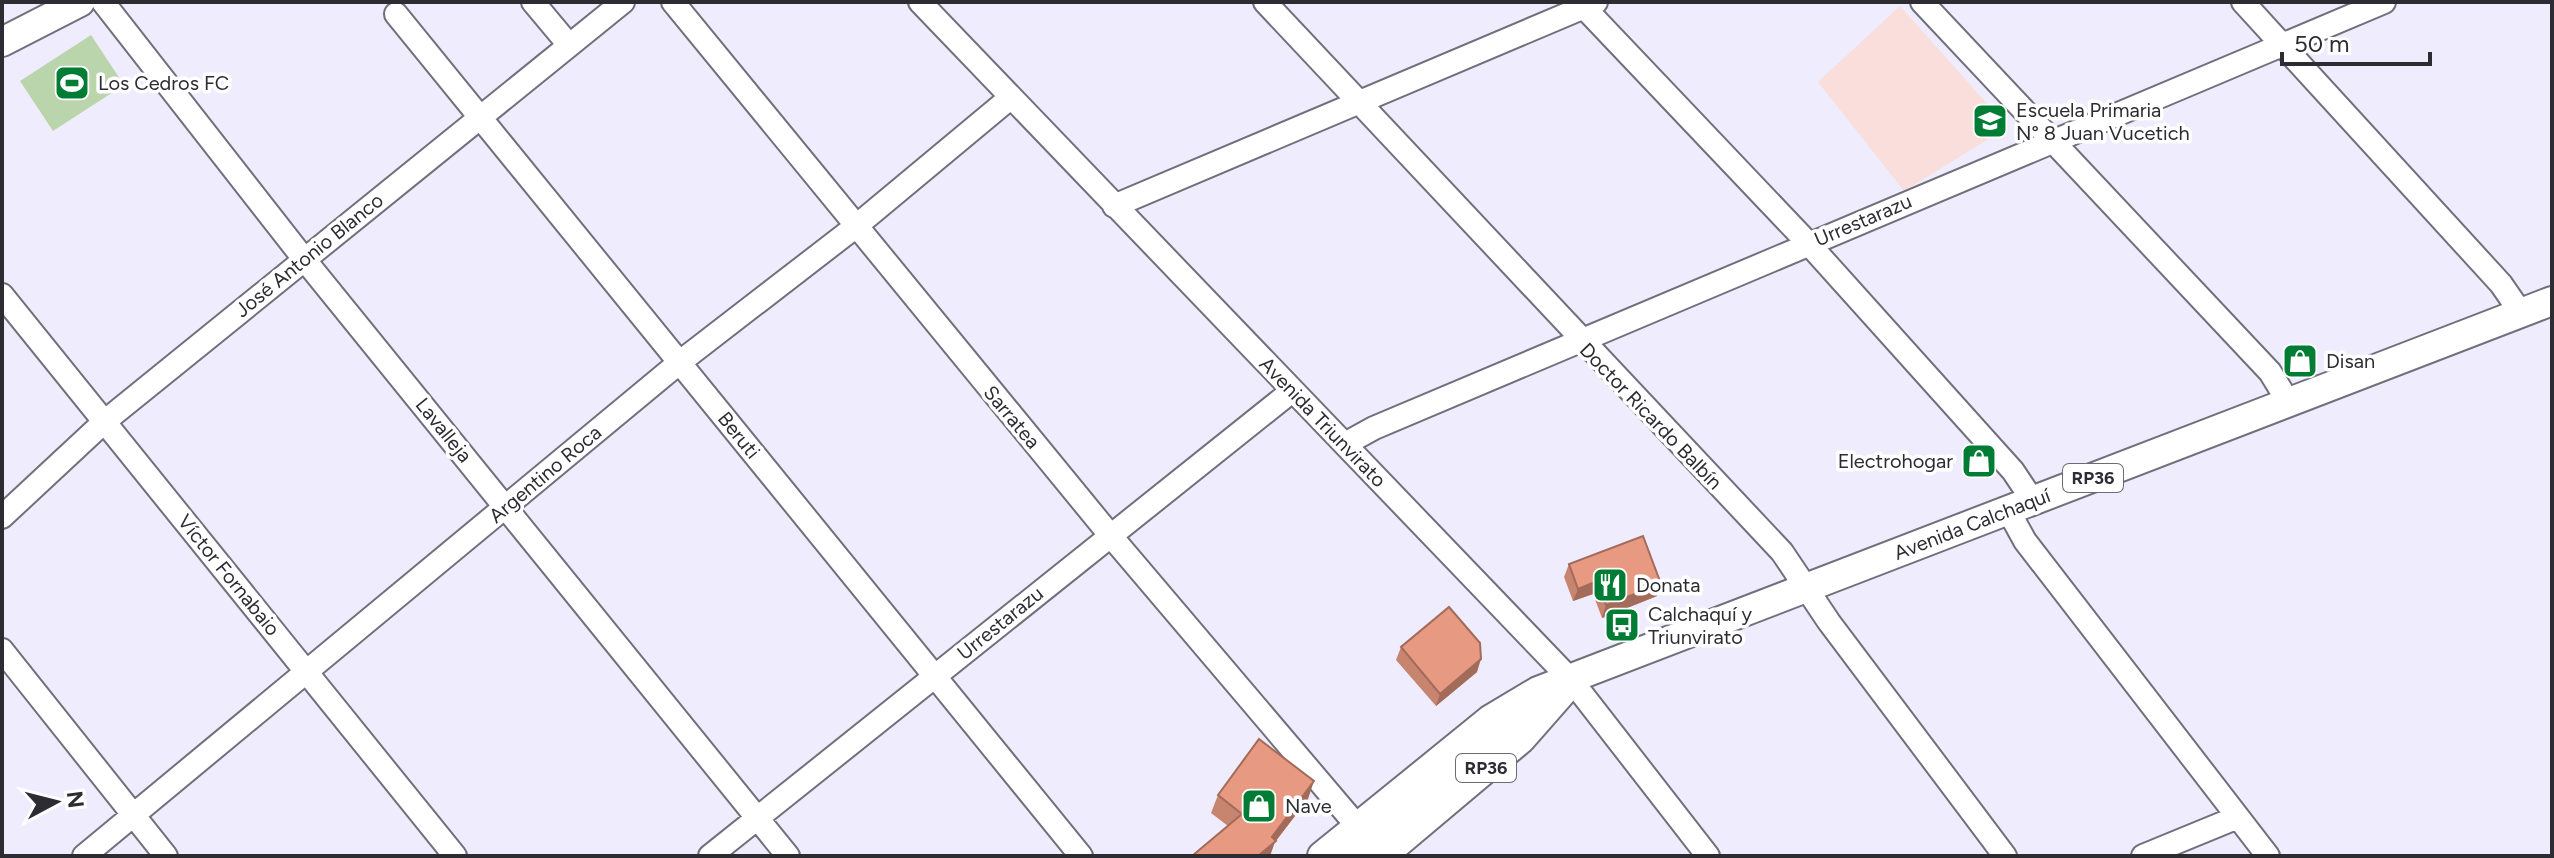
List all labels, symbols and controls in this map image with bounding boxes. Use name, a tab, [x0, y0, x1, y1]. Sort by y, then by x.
scale bar	[2282, 16, 2430, 66]
text: 50 m	[2294, 29, 2350, 58]
sports icon: Los Cedros FC	[53, 64, 91, 102]
place label: Los Cedros FC	[98, 71, 229, 95]
place label: Escuela Primaria N° 8 Juan Vucetich	[2016, 98, 2190, 145]
school or university icon: Escuela Primaria N° 8 Juan Vucetich	[1971, 102, 2009, 140]
street label: José Antonio Blanco	[230, 188, 388, 322]
street label: Urrestarazu	[1811, 189, 1915, 251]
street label: Doctor Ricardo Balbín	[1575, 338, 1727, 494]
shop icon: Disan	[2281, 342, 2319, 380]
place label: Disan	[2326, 349, 2375, 373]
street label: Avenida Triunvirato	[1255, 352, 1391, 492]
street label: Sarratea	[979, 381, 1045, 453]
street label: Lavalleja	[411, 393, 477, 467]
street label: Beruti	[713, 407, 765, 463]
street label: Argentino Roca	[484, 420, 606, 528]
shop icon: Electrohogar	[1960, 442, 1998, 480]
place label: Electrohogar	[1838, 449, 1953, 473]
road number: RP36	[2063, 464, 2123, 492]
street label: Avenida Calchaquí	[1890, 483, 2055, 565]
street label: Víctor Fornabaio	[173, 510, 285, 640]
restaurant icon: Donata	[1591, 566, 1629, 604]
place label: Donata	[1636, 573, 1700, 597]
street label: Urrestarazu	[952, 581, 1048, 665]
place label: Calchaquí y Triunvirato	[1648, 602, 1752, 649]
bus stop icon: Calchaquí y Triunvirato	[1603, 606, 1641, 644]
road number: RP36	[1456, 754, 1516, 782]
north arrow	[16, 762, 96, 842]
shop icon: Nave	[1240, 787, 1278, 825]
text: N	[61, 790, 90, 810]
place label: Nave	[1285, 794, 1332, 818]

